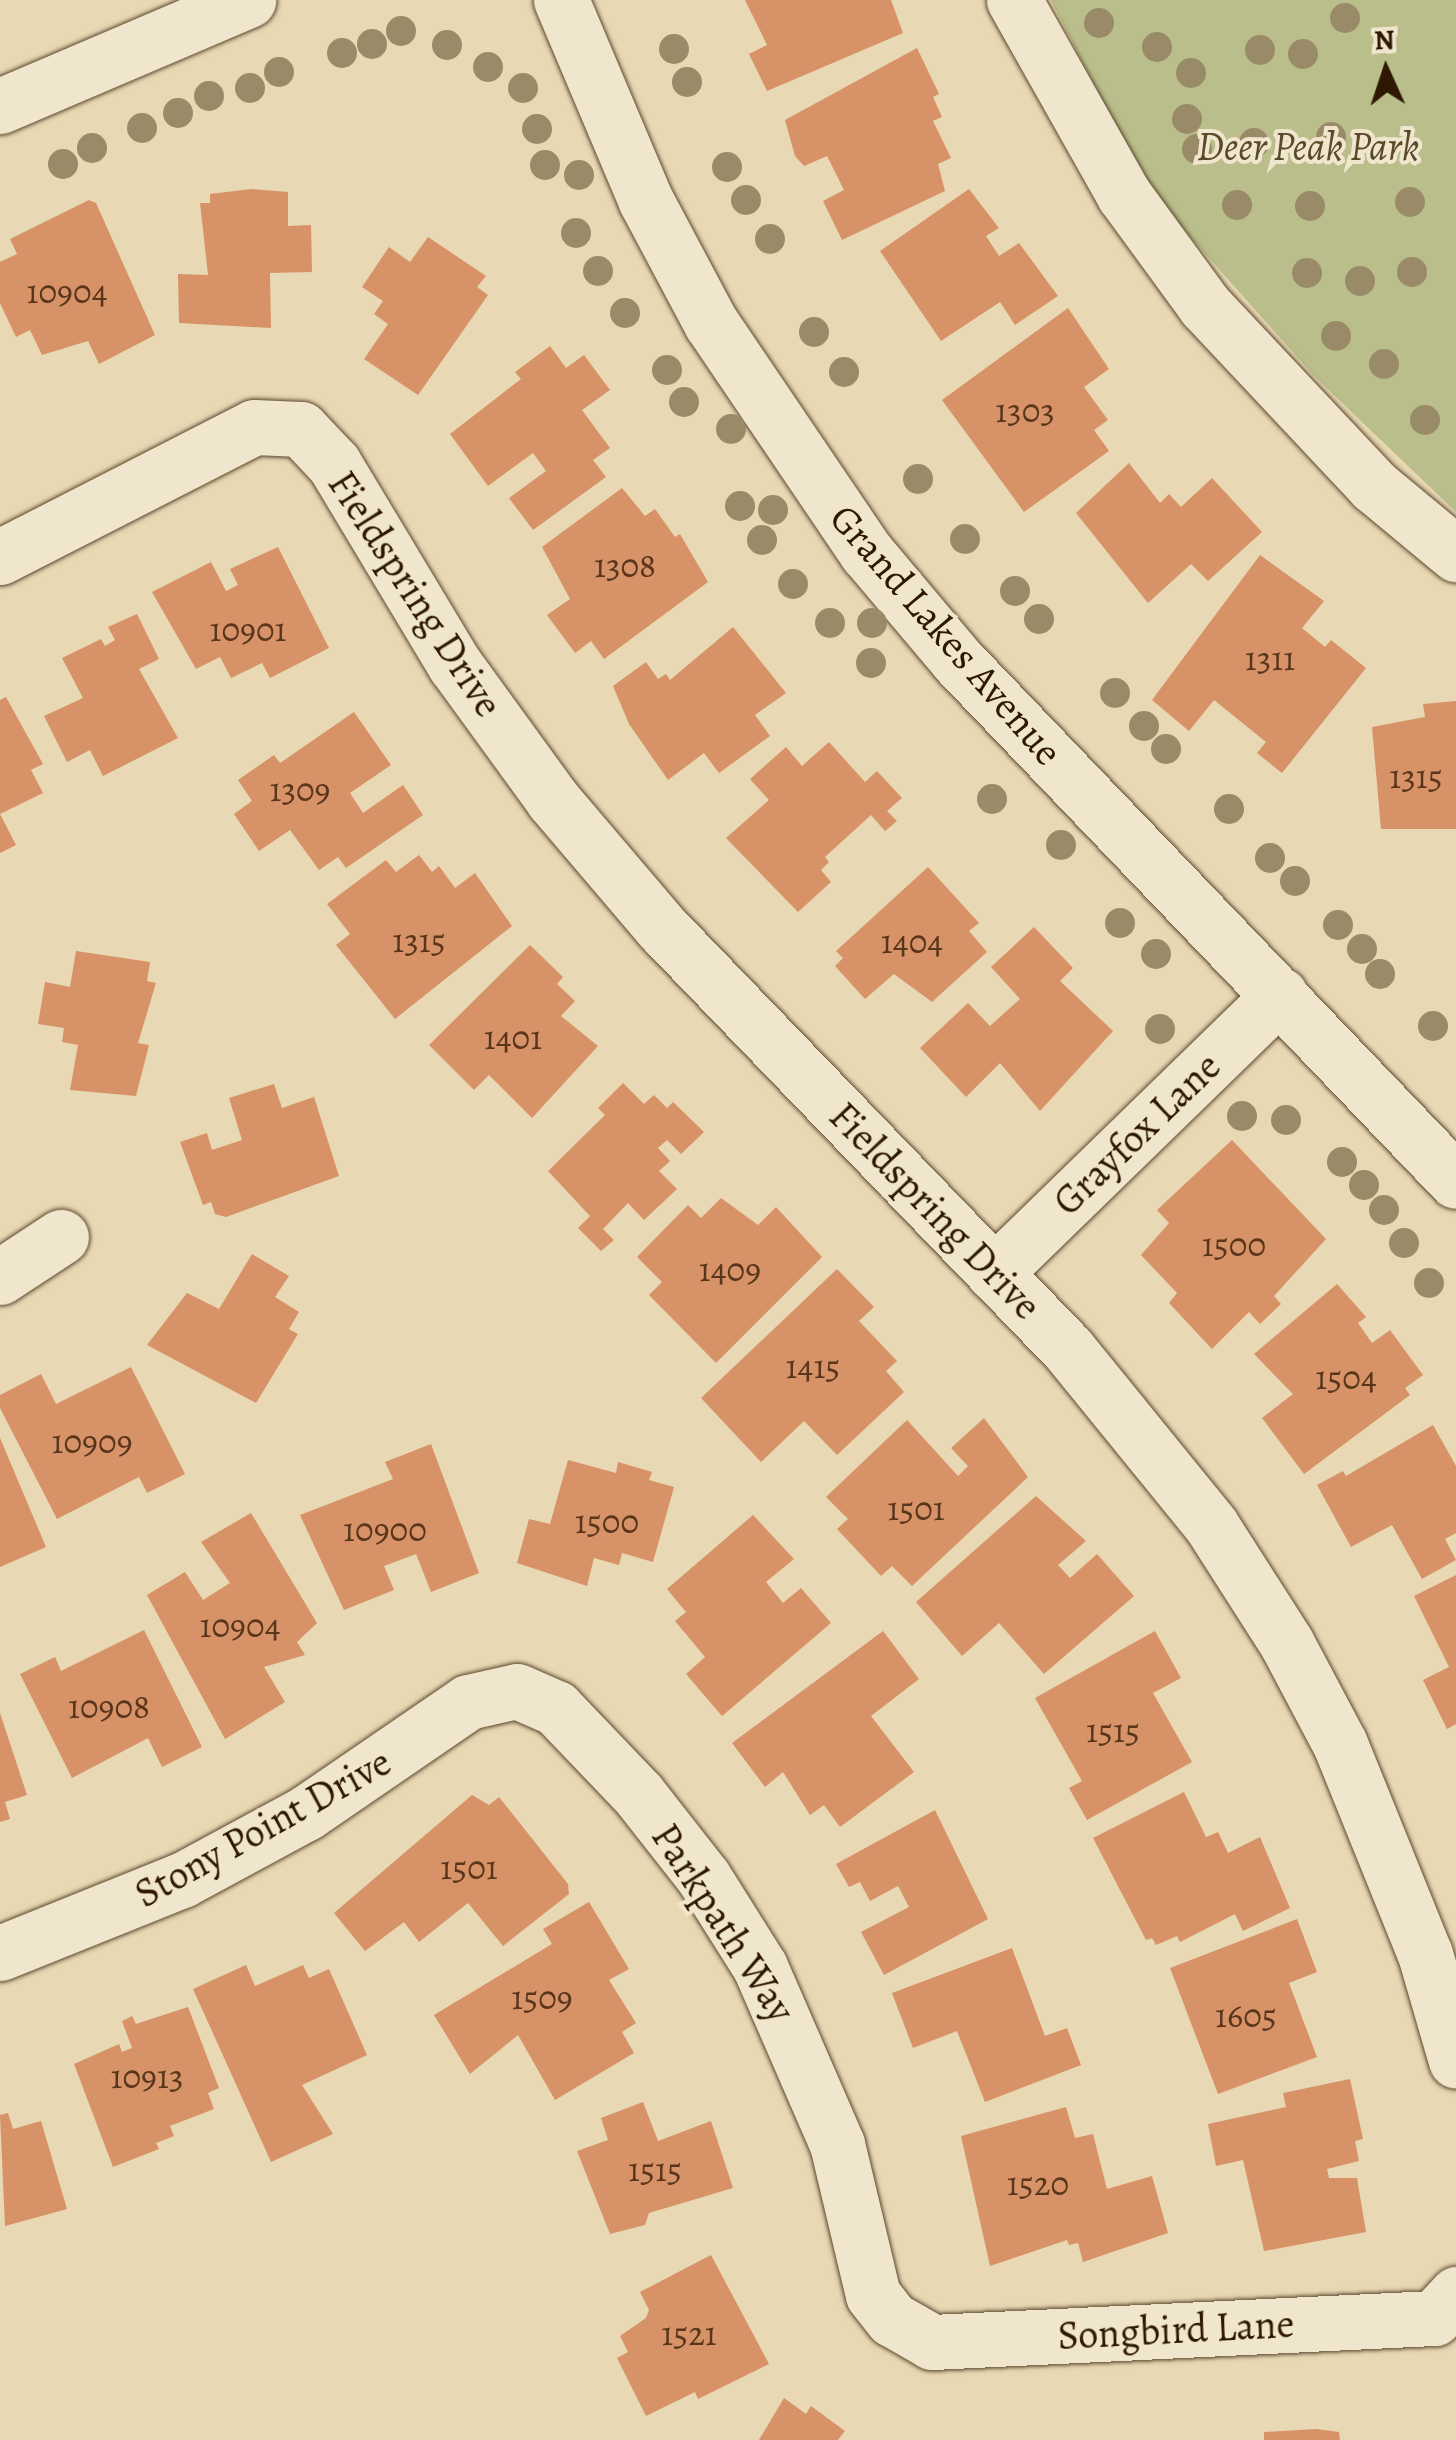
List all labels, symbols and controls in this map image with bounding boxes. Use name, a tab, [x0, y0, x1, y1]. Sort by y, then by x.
north arrow	[1336, 20, 1436, 120]
text: N	[1373, 21, 1396, 60]
park label: Deer Peak Park	[1197, 123, 1419, 171]
house number: 10904	[26, 270, 108, 312]
house number: 1303	[995, 389, 1055, 431]
street label: Fieldspring Drive	[318, 462, 512, 726]
street label: Grand Lakes Avenue	[820, 495, 1072, 775]
house number: 1308	[594, 544, 656, 586]
house number: 10901	[209, 608, 287, 650]
house number: 1311	[1245, 637, 1295, 679]
house number: 1315	[1389, 755, 1443, 797]
house number: 1309	[269, 768, 331, 810]
house number: 1315	[392, 919, 446, 961]
house number: 1404	[881, 920, 943, 962]
house number: 1401	[484, 1016, 542, 1058]
street label: Grayfox Lane	[1043, 1042, 1231, 1226]
street label: Fieldspring Drive	[819, 1092, 1051, 1330]
house number: 1500	[1202, 1223, 1266, 1265]
house number: 1409	[699, 1248, 761, 1290]
house number: 1415	[786, 1345, 840, 1387]
house number: 1504	[1315, 1356, 1377, 1398]
house number: 10909	[51, 1420, 133, 1462]
house number: 1501	[887, 1487, 945, 1529]
house number: 1500	[575, 1500, 639, 1542]
house number: 10900	[343, 1508, 427, 1550]
house number: 10904	[199, 1604, 281, 1646]
house number: 10908	[68, 1685, 150, 1727]
house number: 1515	[1086, 1709, 1140, 1751]
street label: Stony Point Drive	[127, 1738, 399, 1918]
street label: Parkpath Way	[641, 1815, 805, 2031]
house number: 1501	[440, 1846, 498, 1888]
house number: 1509	[511, 1976, 573, 2018]
house number: 1605	[1215, 1994, 1277, 2036]
house number: 10913	[110, 2055, 184, 2097]
house number: 1515	[628, 2148, 682, 2190]
house number: 1520	[1007, 2162, 1069, 2204]
street label: Songbird Lane	[1056, 2300, 1296, 2360]
house number: 1521	[661, 2312, 717, 2354]

